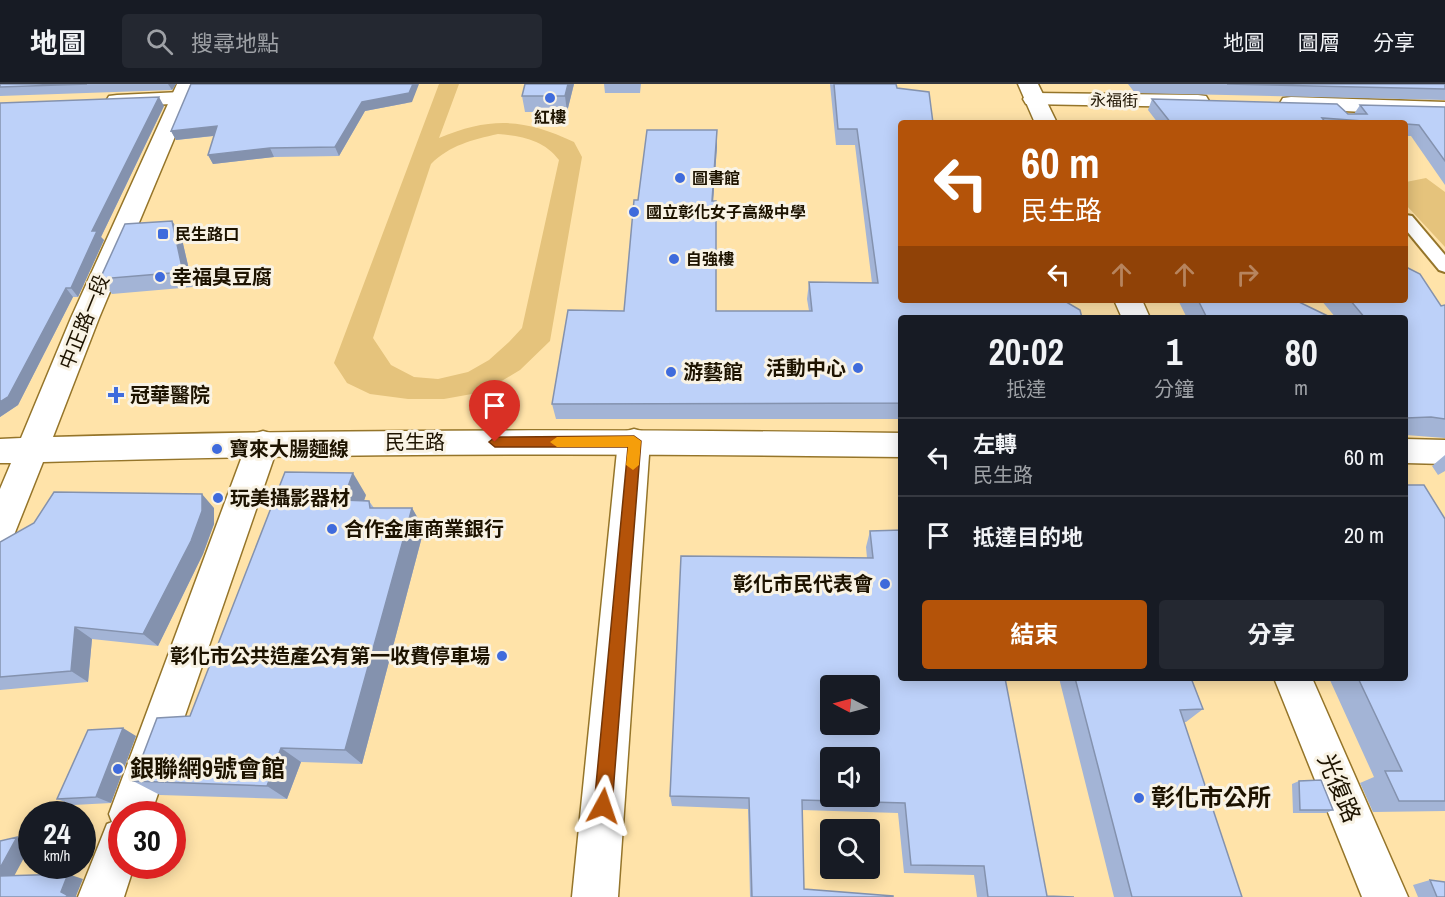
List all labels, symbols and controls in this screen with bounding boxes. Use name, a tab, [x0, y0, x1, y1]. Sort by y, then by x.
search box	[122, 14, 542, 68]
text: 地圖	[30, 24, 86, 62]
icon: search	[143, 25, 176, 58]
text: 搜尋地點	[191, 28, 279, 58]
text: 地圖	[1223, 28, 1265, 57]
text: 圖層	[1298, 28, 1340, 57]
text: 分享	[1373, 28, 1415, 57]
street label: 永福街	[1090, 89, 1138, 111]
marker: 紅樓	[543, 91, 557, 105]
place label: 紅樓	[534, 106, 566, 128]
text: 60 m	[1021, 135, 1100, 191]
icon: left	[922, 144, 1000, 222]
place label: 圖書館	[692, 167, 740, 189]
marker: 圖書館	[673, 171, 687, 185]
text: 民生路	[1021, 192, 1102, 228]
place label: 國立彰化女子高級中學	[646, 201, 806, 223]
marker: 國立彰化女子高級中學	[627, 205, 641, 219]
place label: 民生路口	[175, 223, 239, 245]
marker: 民生路口	[156, 227, 170, 241]
place label: 自強樓	[686, 248, 734, 270]
marker: 自強樓	[667, 252, 681, 266]
icon: left	[1042, 258, 1075, 291]
icon: ahead	[1105, 258, 1138, 291]
icon: ahead	[1168, 258, 1201, 291]
icon: right	[1231, 258, 1264, 291]
place label: 幸福臭豆腐	[172, 263, 272, 290]
street label: 中正路一段	[52, 270, 115, 373]
marker: 幸福臭豆腐	[153, 270, 167, 284]
text: 20:02	[988, 328, 1064, 376]
text: 1	[1166, 328, 1183, 376]
text: 80	[1285, 329, 1318, 377]
place label: 活動中心	[766, 354, 846, 381]
place label: 游藝館	[683, 358, 743, 385]
marker: 活動中心	[851, 361, 865, 375]
marker: 游藝館	[664, 365, 678, 379]
text: m	[1294, 374, 1308, 401]
text: 抵達	[1006, 375, 1046, 402]
text: 分鐘	[1154, 375, 1194, 402]
pin	[469, 380, 520, 442]
place label: 冠華醫院	[130, 381, 210, 408]
marker: 冠華醫院	[107, 386, 125, 404]
icon: arrive	[478, 389, 511, 422]
street label: 民生路	[385, 428, 445, 455]
text: 左轉	[973, 429, 1017, 459]
place label: 寶來大腸麵線	[229, 435, 349, 462]
icon: left	[922, 441, 955, 474]
marker: 寶來大腸麵線	[210, 442, 224, 456]
text: 60 m	[1344, 442, 1384, 472]
text: 民生路	[973, 461, 1033, 488]
place label: 玩美攝影器材	[230, 484, 350, 511]
marker: 玩美攝影器材	[211, 491, 225, 505]
place label: 合作金庫商業銀行	[344, 515, 504, 542]
icon: arrive	[922, 519, 955, 552]
text: 20 m	[1344, 520, 1384, 550]
marker: 合作金庫商業銀行	[325, 522, 339, 536]
text: 抵達目的地	[973, 522, 1083, 552]
place label: 彰化市民代表會	[733, 570, 873, 597]
marker: 彰化市民代表會	[878, 577, 892, 591]
button: 結束	[922, 600, 1147, 669]
button: 分享	[1159, 600, 1384, 669]
place label: 彰化市公共造產公有第一收費停車場	[170, 642, 490, 669]
marker: 彰化市公共造產公有第一收費停車場	[495, 649, 509, 663]
north arrow	[820, 675, 880, 735]
map controls	[820, 675, 880, 879]
button: sound	[820, 747, 880, 807]
street label: 光復路	[1311, 748, 1369, 827]
place label: 銀聯網9號會館	[130, 752, 285, 784]
marker: 銀聯網9號會館	[111, 762, 125, 776]
position arrow	[571, 774, 635, 838]
place label: 彰化市公所	[1151, 781, 1271, 813]
marker: 彰化市公所	[1132, 791, 1146, 805]
speed limit sign: 30	[108, 801, 186, 879]
text: 24	[43, 813, 71, 853]
button: search	[820, 819, 880, 879]
text: km/h	[44, 845, 70, 866]

